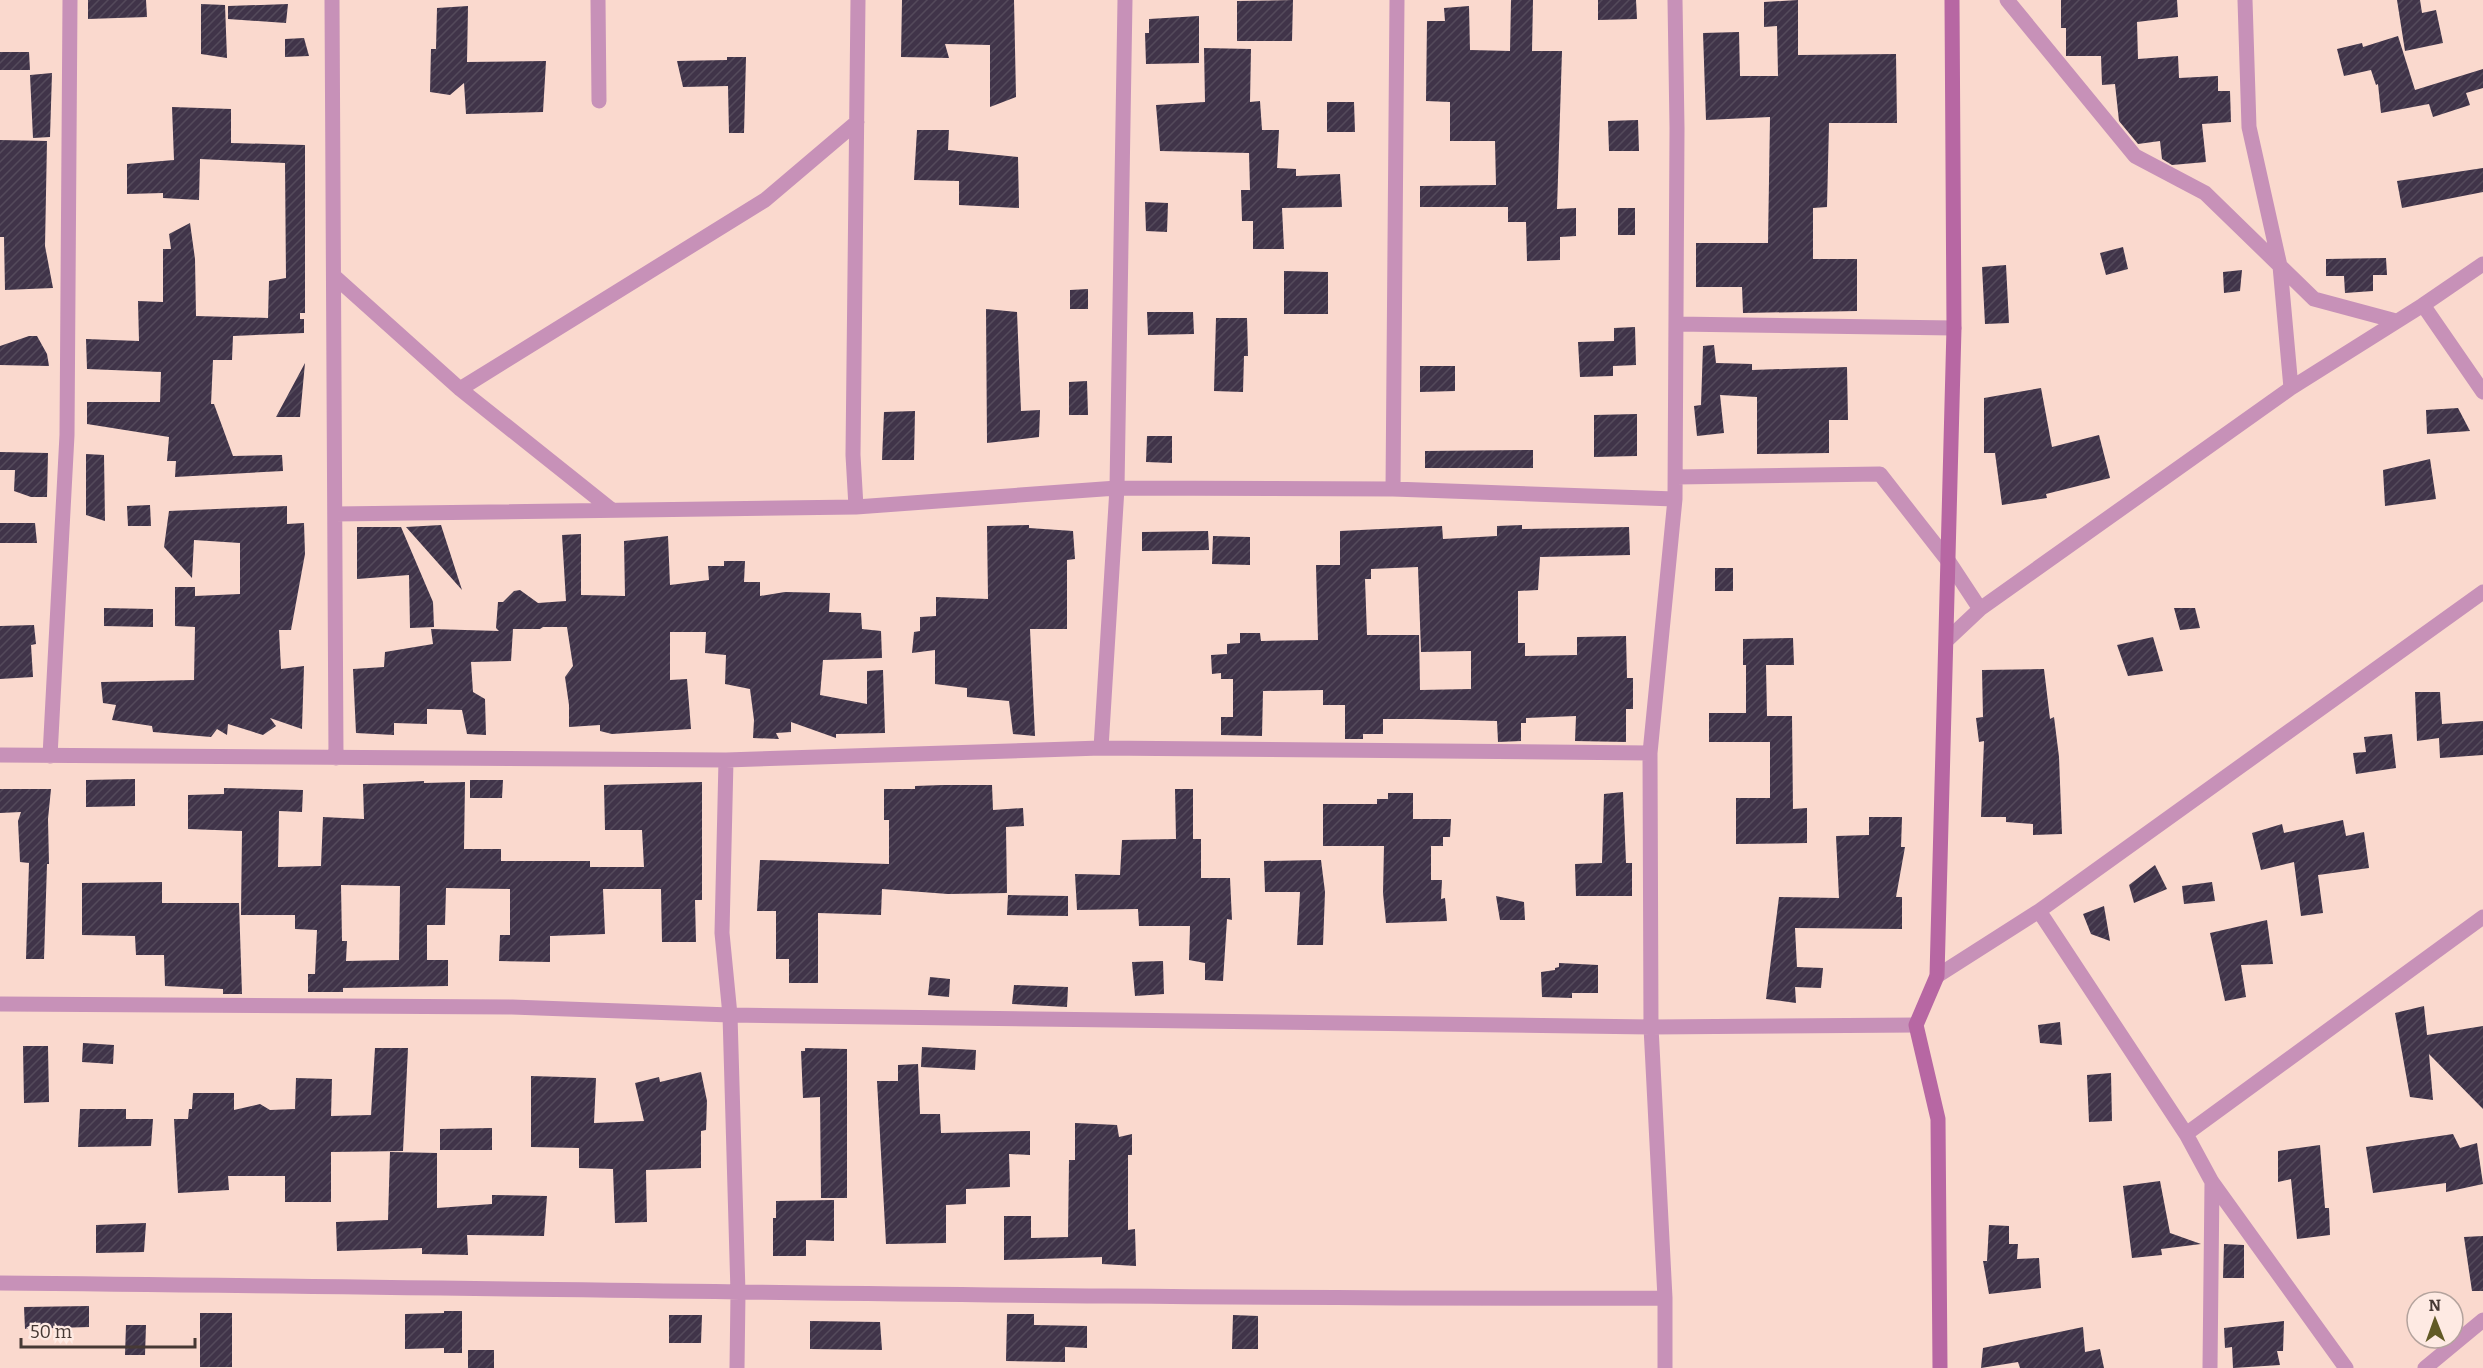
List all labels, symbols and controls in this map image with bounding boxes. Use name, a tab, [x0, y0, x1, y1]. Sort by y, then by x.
north arrow	[2405, 1290, 2465, 1350]
text: N	[2428, 1296, 2441, 1315]
scale bar	[21, 1311, 195, 1349]
text: 50 m	[30, 1321, 72, 1343]

